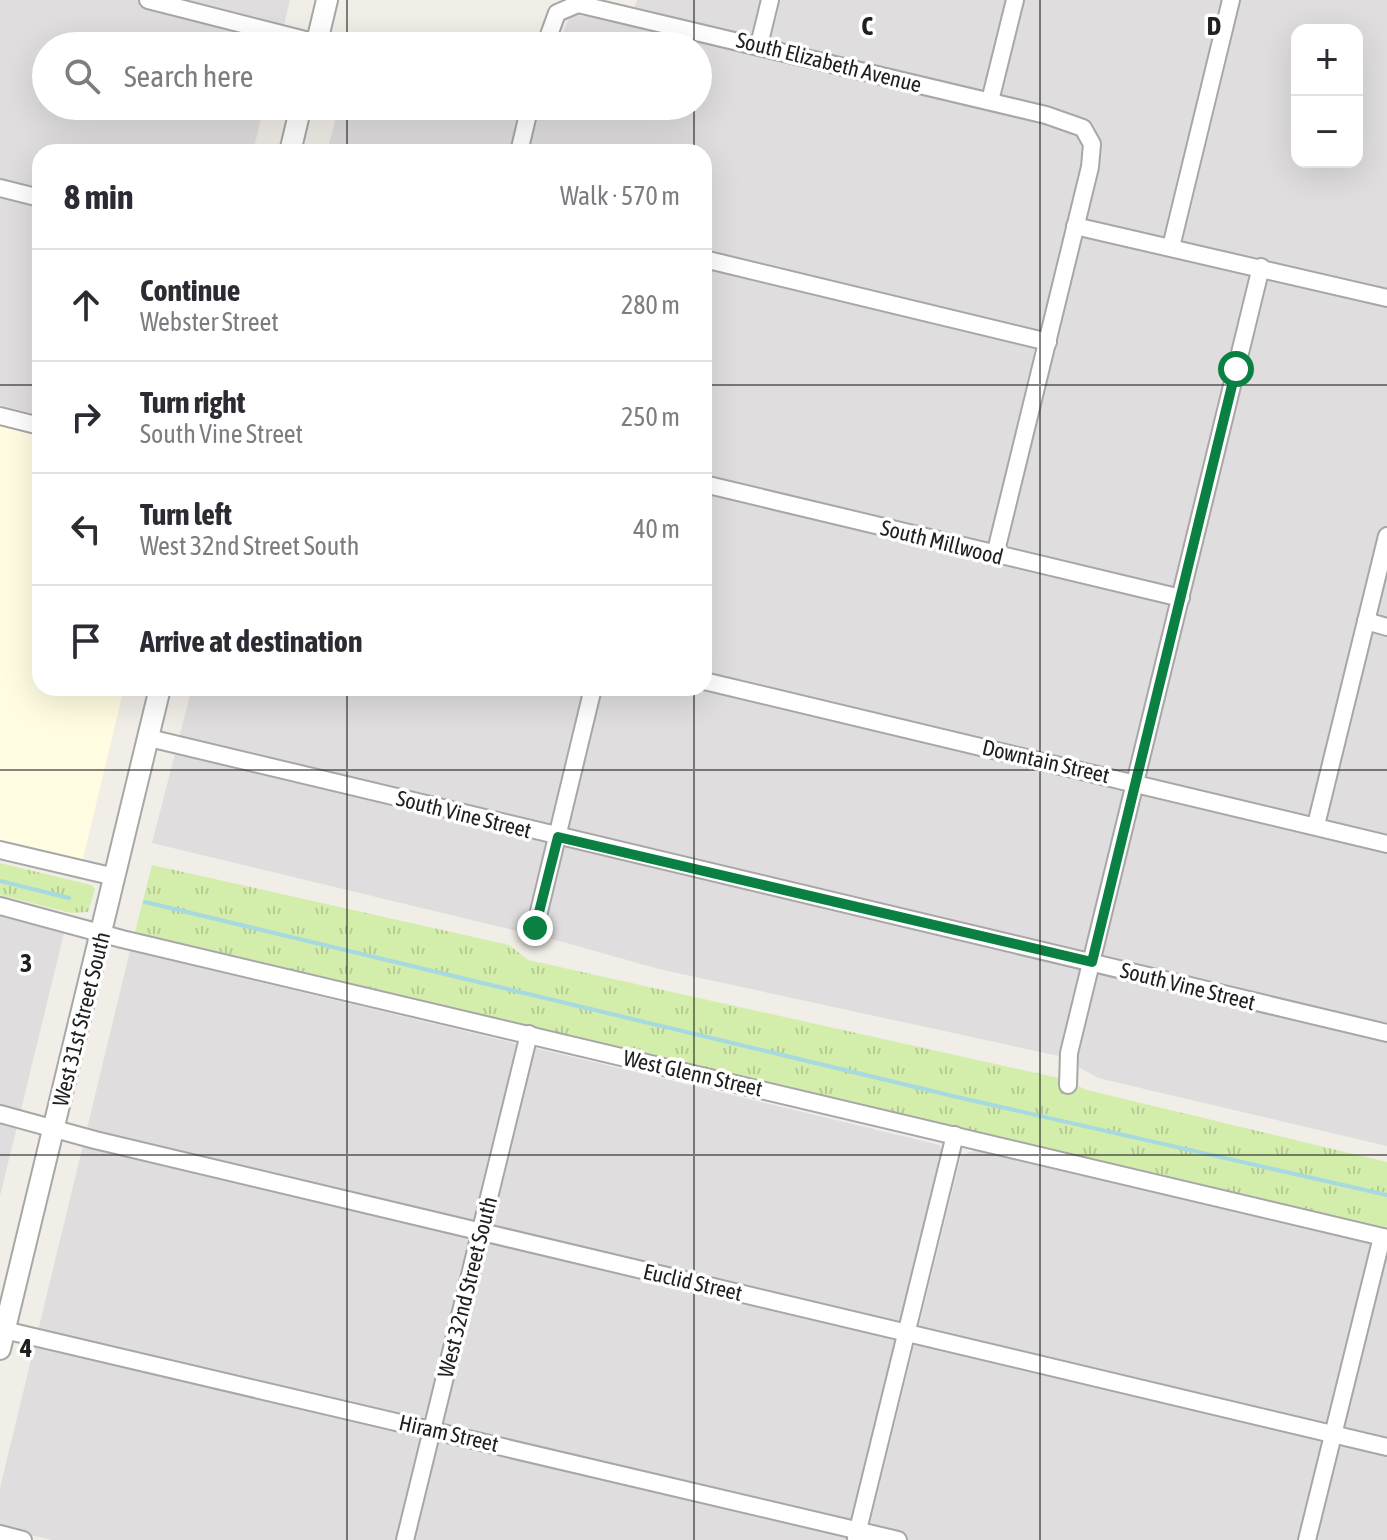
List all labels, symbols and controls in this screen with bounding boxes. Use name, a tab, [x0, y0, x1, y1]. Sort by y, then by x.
text: C	[861, 11, 873, 41]
text: D	[1207, 11, 1221, 41]
map controls	[1291, 24, 1363, 168]
button: +	[1291, 24, 1363, 96]
street label: South Elizabeth Avenue	[734, 26, 924, 98]
search box	[32, 32, 712, 120]
icon: search	[60, 54, 104, 98]
text: Search here	[124, 59, 253, 93]
button: −	[1291, 96, 1363, 168]
text: 8 min	[64, 177, 133, 216]
text: Walk · 570 m	[560, 181, 680, 211]
text: Continue	[140, 273, 240, 307]
icon: ahead	[64, 283, 108, 327]
text: 280 m	[621, 290, 680, 320]
text: Webster Street	[140, 307, 279, 337]
route start	[1218, 351, 1254, 387]
text: Turn right	[140, 385, 246, 419]
icon: right	[64, 395, 108, 439]
text: 250 m	[621, 402, 680, 432]
text: South Vine Street	[140, 419, 303, 449]
text: Turn left	[140, 497, 232, 531]
icon: left	[64, 507, 108, 551]
text: 40 m	[633, 514, 680, 544]
street label: South Millwood	[878, 514, 1006, 570]
text: West 32nd Street South	[140, 531, 359, 561]
icon: arrive	[64, 619, 108, 663]
text: Arrive at destination	[140, 624, 362, 658]
street label: Downtain Street	[980, 734, 1112, 788]
street label: South Vine Street	[394, 785, 534, 843]
route end	[517, 910, 553, 946]
street label: West 31st Street South	[47, 929, 115, 1109]
text: 3	[20, 948, 32, 978]
street label: South Vine Street	[1118, 957, 1258, 1015]
street label: West Glenn Street	[621, 1044, 765, 1102]
street label: West 32nd Street South	[432, 1194, 502, 1380]
street label: Euclid Street	[641, 1258, 745, 1306]
text: 4	[19, 1333, 32, 1363]
street label: Hiram Street	[397, 1409, 501, 1457]

